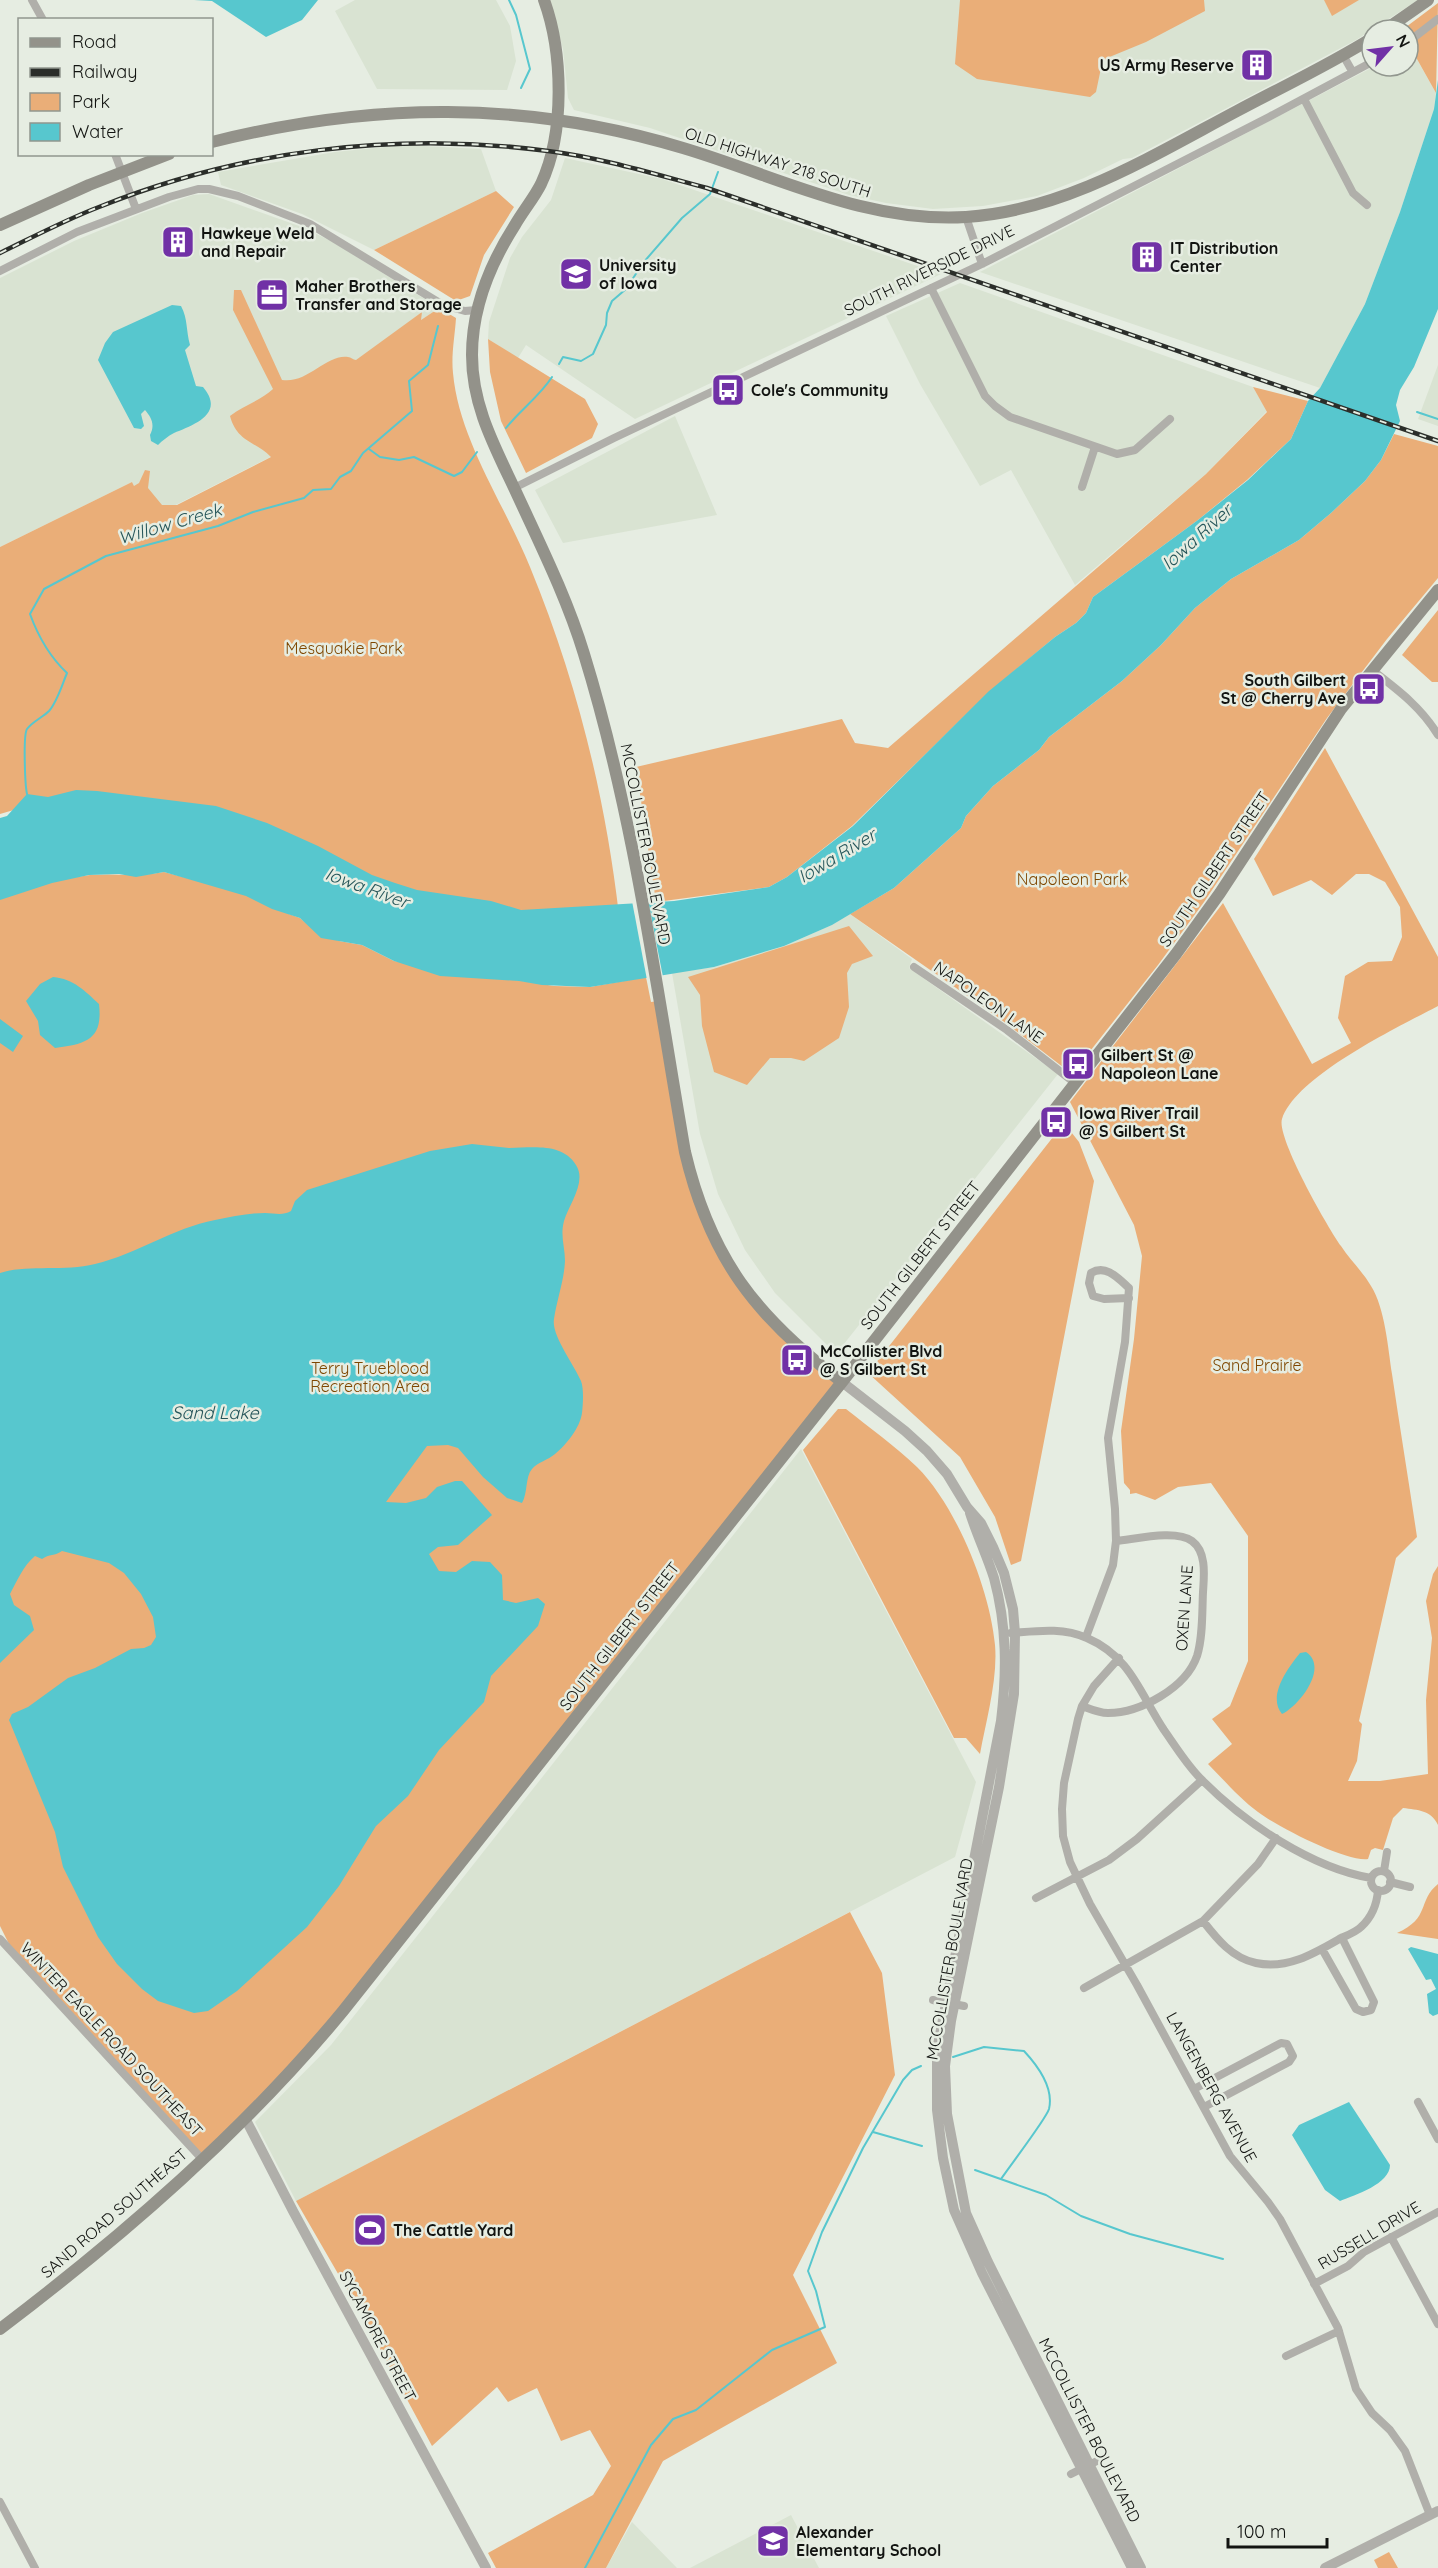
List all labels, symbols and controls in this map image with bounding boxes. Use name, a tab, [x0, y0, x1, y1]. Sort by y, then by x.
legend	[18, 18, 213, 156]
north arrow	[1360, 18, 1420, 78]
text: Road	[72, 30, 117, 53]
text: N	[1392, 31, 1415, 51]
building icon: US Army Reserve	[1239, 47, 1275, 83]
place label: US Army Reserve	[1100, 55, 1234, 75]
text: Railway	[72, 60, 138, 83]
text: Park	[72, 90, 110, 113]
text: Water	[72, 120, 123, 143]
street label: OLD HIGHWAY 218 SOUTH	[682, 122, 874, 202]
street label: SOUTH RIVERSIDE DRIVE	[840, 220, 1018, 320]
place label: Hawkeye Weld and Repair	[201, 223, 315, 261]
building icon: Hawkeye Weld and Repair	[160, 224, 196, 260]
place label: IT Distribution Center	[1170, 238, 1278, 276]
building icon: IT Distribution Center	[1129, 239, 1165, 275]
place label: University of Iowa	[599, 255, 676, 293]
school or university icon: University of Iowa	[558, 256, 594, 292]
place label: Maher Brothers Transfer and Storage	[295, 276, 462, 314]
office icon: Maher Brothers Transfer and Storage	[254, 277, 290, 313]
bus stop icon: Cole's Community	[710, 372, 746, 408]
place label: Cole's Community	[751, 380, 888, 400]
water label: Willow Creek	[115, 497, 226, 549]
water label: Iowa River	[1157, 498, 1238, 574]
park label: Mesquakie Park	[285, 638, 403, 658]
place label: South Gilbert St @ Cherry Ave	[1221, 670, 1346, 708]
bus stop icon: South Gilbert St @ Cherry Ave	[1351, 671, 1387, 707]
street label: MCCOLLISTER BOULEVARD	[617, 742, 675, 946]
street label: SOUTH GILBERT STREET	[1155, 787, 1274, 950]
water label: Iowa River	[793, 822, 882, 888]
water label: Iowa River	[322, 862, 414, 914]
park label: Napoleon Park	[1017, 869, 1127, 889]
street label: NAPOLEON LANE	[930, 957, 1048, 1047]
place label: Gilbert St @ Napoleon Lane	[1101, 1045, 1218, 1083]
bus stop icon: Gilbert St @ Napoleon Lane	[1060, 1046, 1096, 1082]
place label: Iowa River Trail @ S Gilbert St	[1079, 1103, 1199, 1141]
bus stop icon: Iowa River Trail @ S Gilbert St	[1038, 1104, 1074, 1140]
street label: SOUTH GILBERT STREET	[856, 1176, 984, 1333]
place label: McCollister Blvd @ S Gilbert St	[820, 1341, 942, 1379]
bus stop icon: McCollister Blvd @ S Gilbert St	[779, 1342, 815, 1378]
park label: Sand Prairie	[1212, 1355, 1302, 1375]
park label: Terry Trueblood Recreation Area	[310, 1358, 430, 1396]
water label: Sand Lake	[171, 1401, 259, 1424]
street label: SOUTH GILBERT STREET	[555, 1557, 683, 1714]
street label: OXEN LANE	[1171, 1564, 1197, 1652]
street label: MCCOLLISTER BOULEVARD	[921, 1857, 977, 2061]
street label: WINTER EAGLE ROAD SOUTHEAST	[17, 1938, 208, 2141]
street label: LANGENBERG AVENUE	[1162, 2008, 1262, 2166]
street label: SAND ROAD SOUTHEAST	[37, 2144, 192, 2282]
street label: RUSSELL DRIVE	[1314, 2196, 1424, 2274]
sports icon: The Cattle Yard	[352, 2212, 388, 2248]
place label: The Cattle Yard	[393, 2220, 513, 2240]
street label: SYCAMORE STREET	[335, 2267, 421, 2405]
street label: MCCOLLISTER BOULEVARD	[1035, 2334, 1145, 2526]
scale bar	[1228, 2511, 1327, 2549]
text: 100 m	[1237, 2520, 1286, 2543]
place label: Alexander Elementary School	[796, 2522, 941, 2560]
school or university icon: Alexander Elementary School	[755, 2523, 791, 2559]

